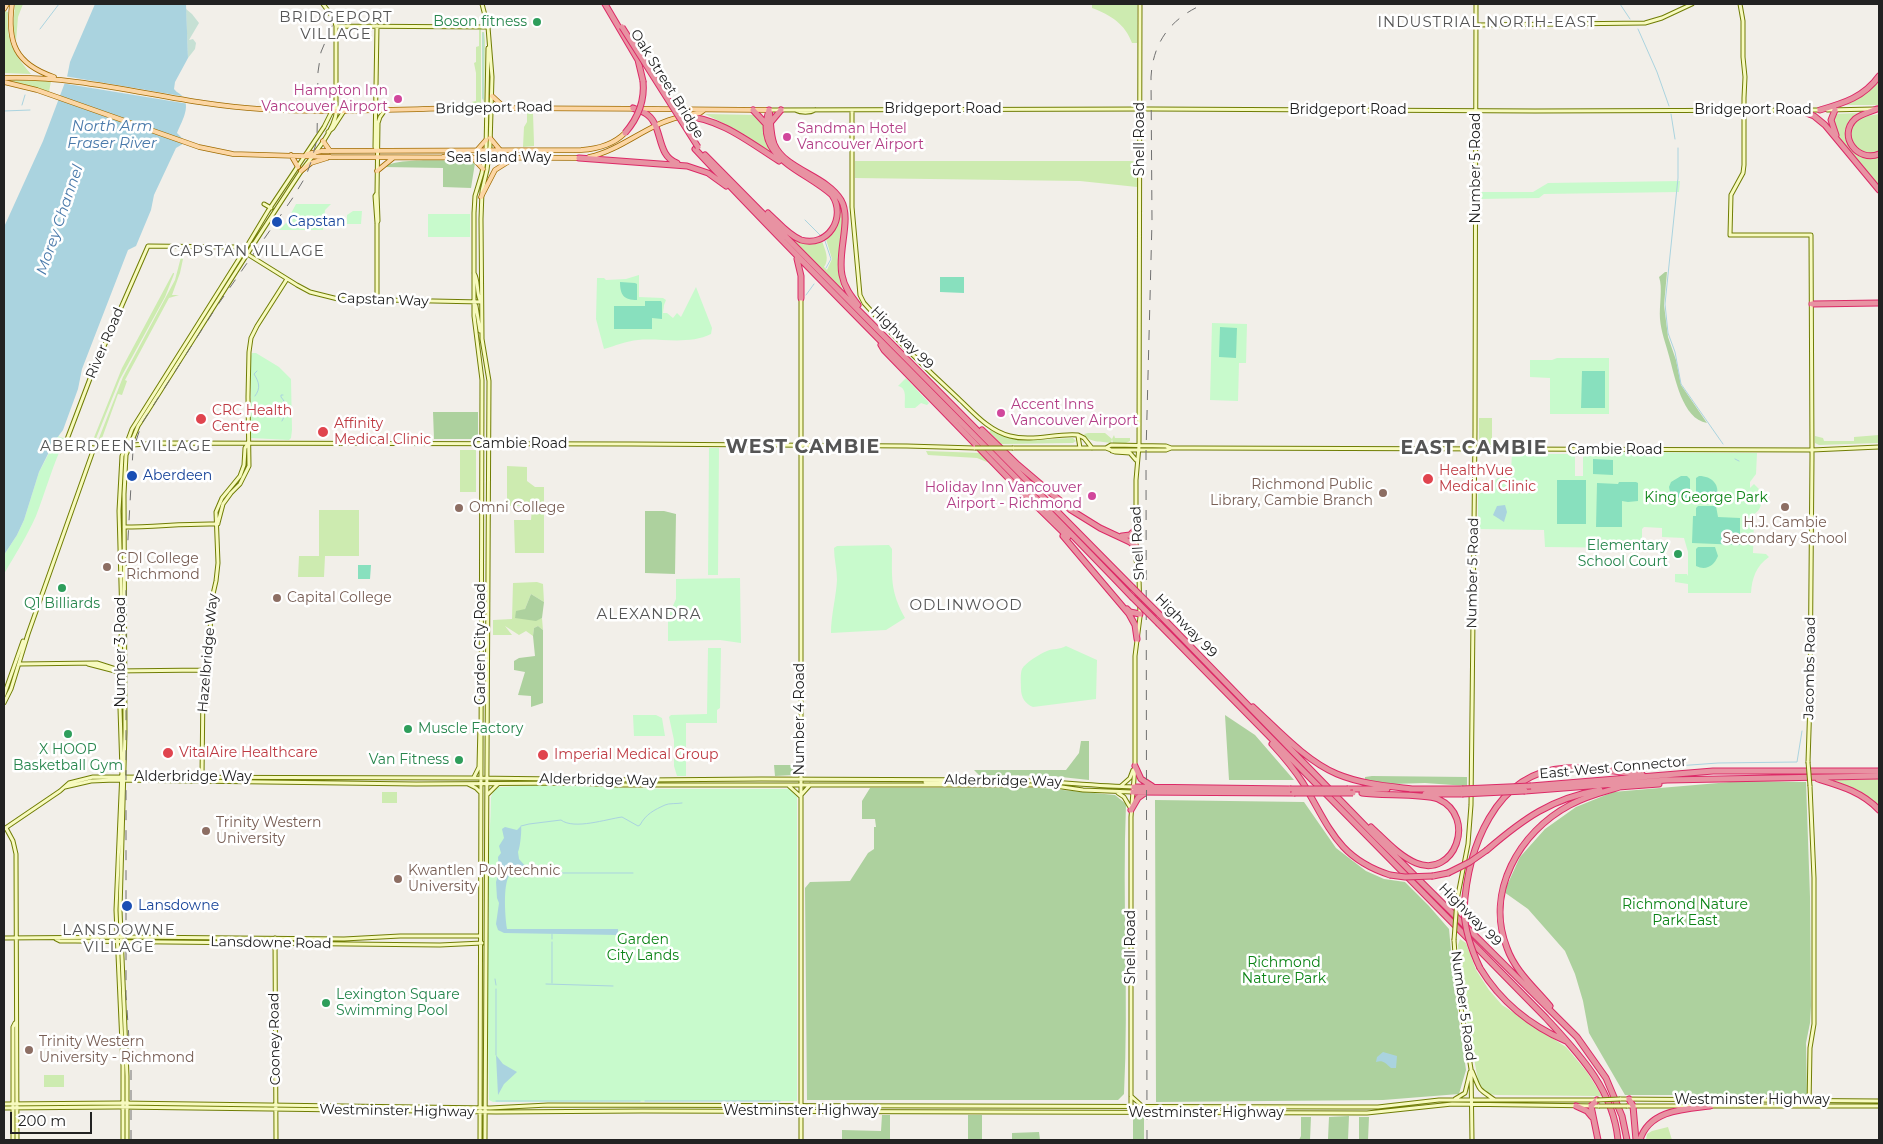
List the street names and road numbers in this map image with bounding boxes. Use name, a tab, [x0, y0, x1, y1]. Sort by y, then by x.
street label: Oak Street Bridge	[627, 26, 707, 142]
street label: Bridgeport Road	[435, 99, 553, 117]
street label: Bridgeport Road	[884, 101, 1002, 117]
street label: Shell Road	[1132, 102, 1148, 176]
street label: Bridgeport Road	[1289, 102, 1407, 118]
street label: Bridgeport Road	[1694, 102, 1812, 118]
street label: Number 5 Road	[1468, 112, 1484, 224]
street label: Sea Island Way	[447, 150, 551, 166]
street label: Capstan Way	[337, 290, 429, 310]
street label: Highway 99	[867, 303, 937, 373]
street label: River Road	[82, 305, 128, 381]
street label: Cambie Road	[473, 436, 567, 452]
street label: Cambie Road	[1568, 442, 1662, 458]
street label: Shell Road	[1128, 505, 1148, 581]
street label: Number 5 Road	[1464, 517, 1482, 629]
street label: Garden City Road	[473, 583, 489, 705]
street label: Highway 99	[1151, 591, 1221, 661]
street label: Hazelbridge Way	[194, 593, 222, 713]
street label: Number 3 Road	[113, 596, 129, 708]
street label: Jacombs Road	[1801, 616, 1819, 720]
street label: Number 4 Road	[792, 663, 808, 775]
street label: East-West Connector	[1539, 753, 1687, 783]
street label: Alderbridge Way	[134, 769, 252, 785]
street label: Alderbridge Way	[539, 771, 657, 789]
street label: Alderbridge Way	[944, 772, 1062, 790]
street label: Highway 99	[1435, 880, 1505, 950]
street label: Shell Road	[1123, 910, 1139, 984]
street label: Lansdowne Road	[210, 934, 332, 952]
street label: Number 5 Road	[1447, 950, 1479, 1062]
street label: Cooney Road	[266, 992, 284, 1086]
street label: Westminster Highway	[1674, 1092, 1830, 1108]
street label: Westminster Highway	[319, 1101, 475, 1121]
street label: Westminster Highway	[723, 1103, 879, 1119]
street label: Westminster Highway	[1128, 1105, 1284, 1121]

